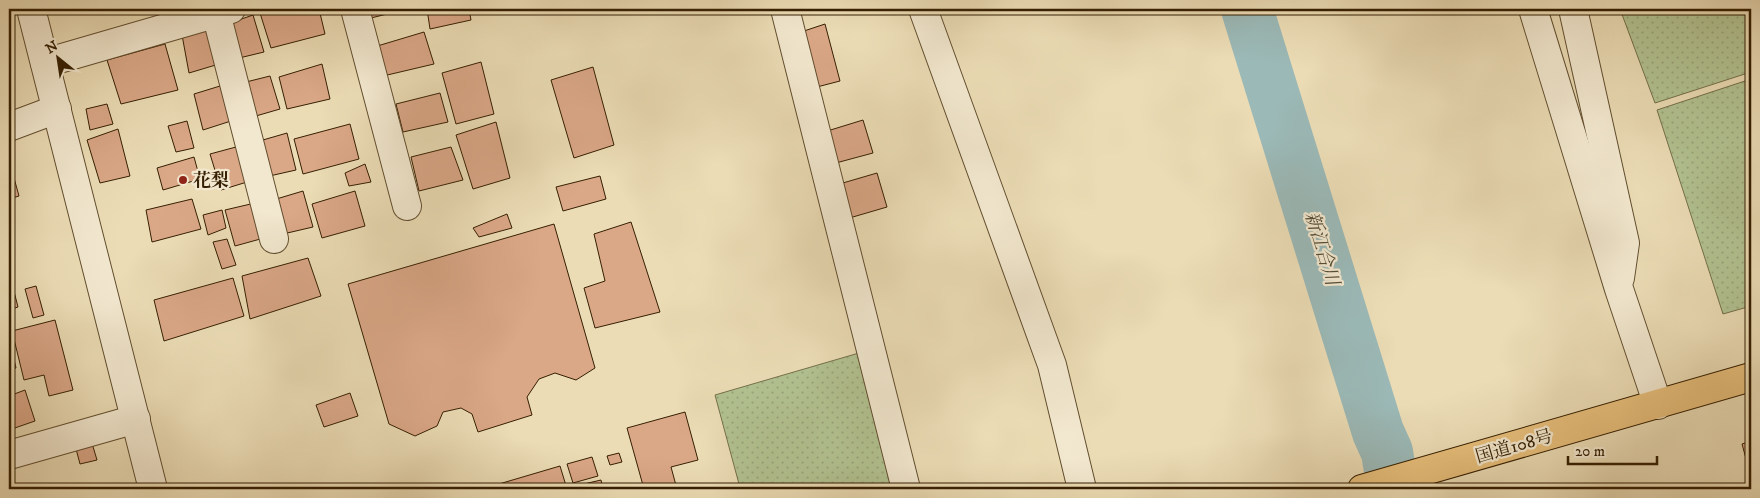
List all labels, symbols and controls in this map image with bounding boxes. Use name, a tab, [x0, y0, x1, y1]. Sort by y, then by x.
north arrow	[32, 32, 82, 82]
text: N	[43, 37, 62, 58]
place label: 花梨	[193, 170, 229, 192]
marker: 花梨	[177, 174, 189, 186]
water label: 新江合川	[1299, 209, 1344, 290]
street label: 国道108号	[1473, 425, 1555, 468]
scale bar	[1568, 433, 1656, 465]
text: 20 m	[1575, 442, 1605, 461]

